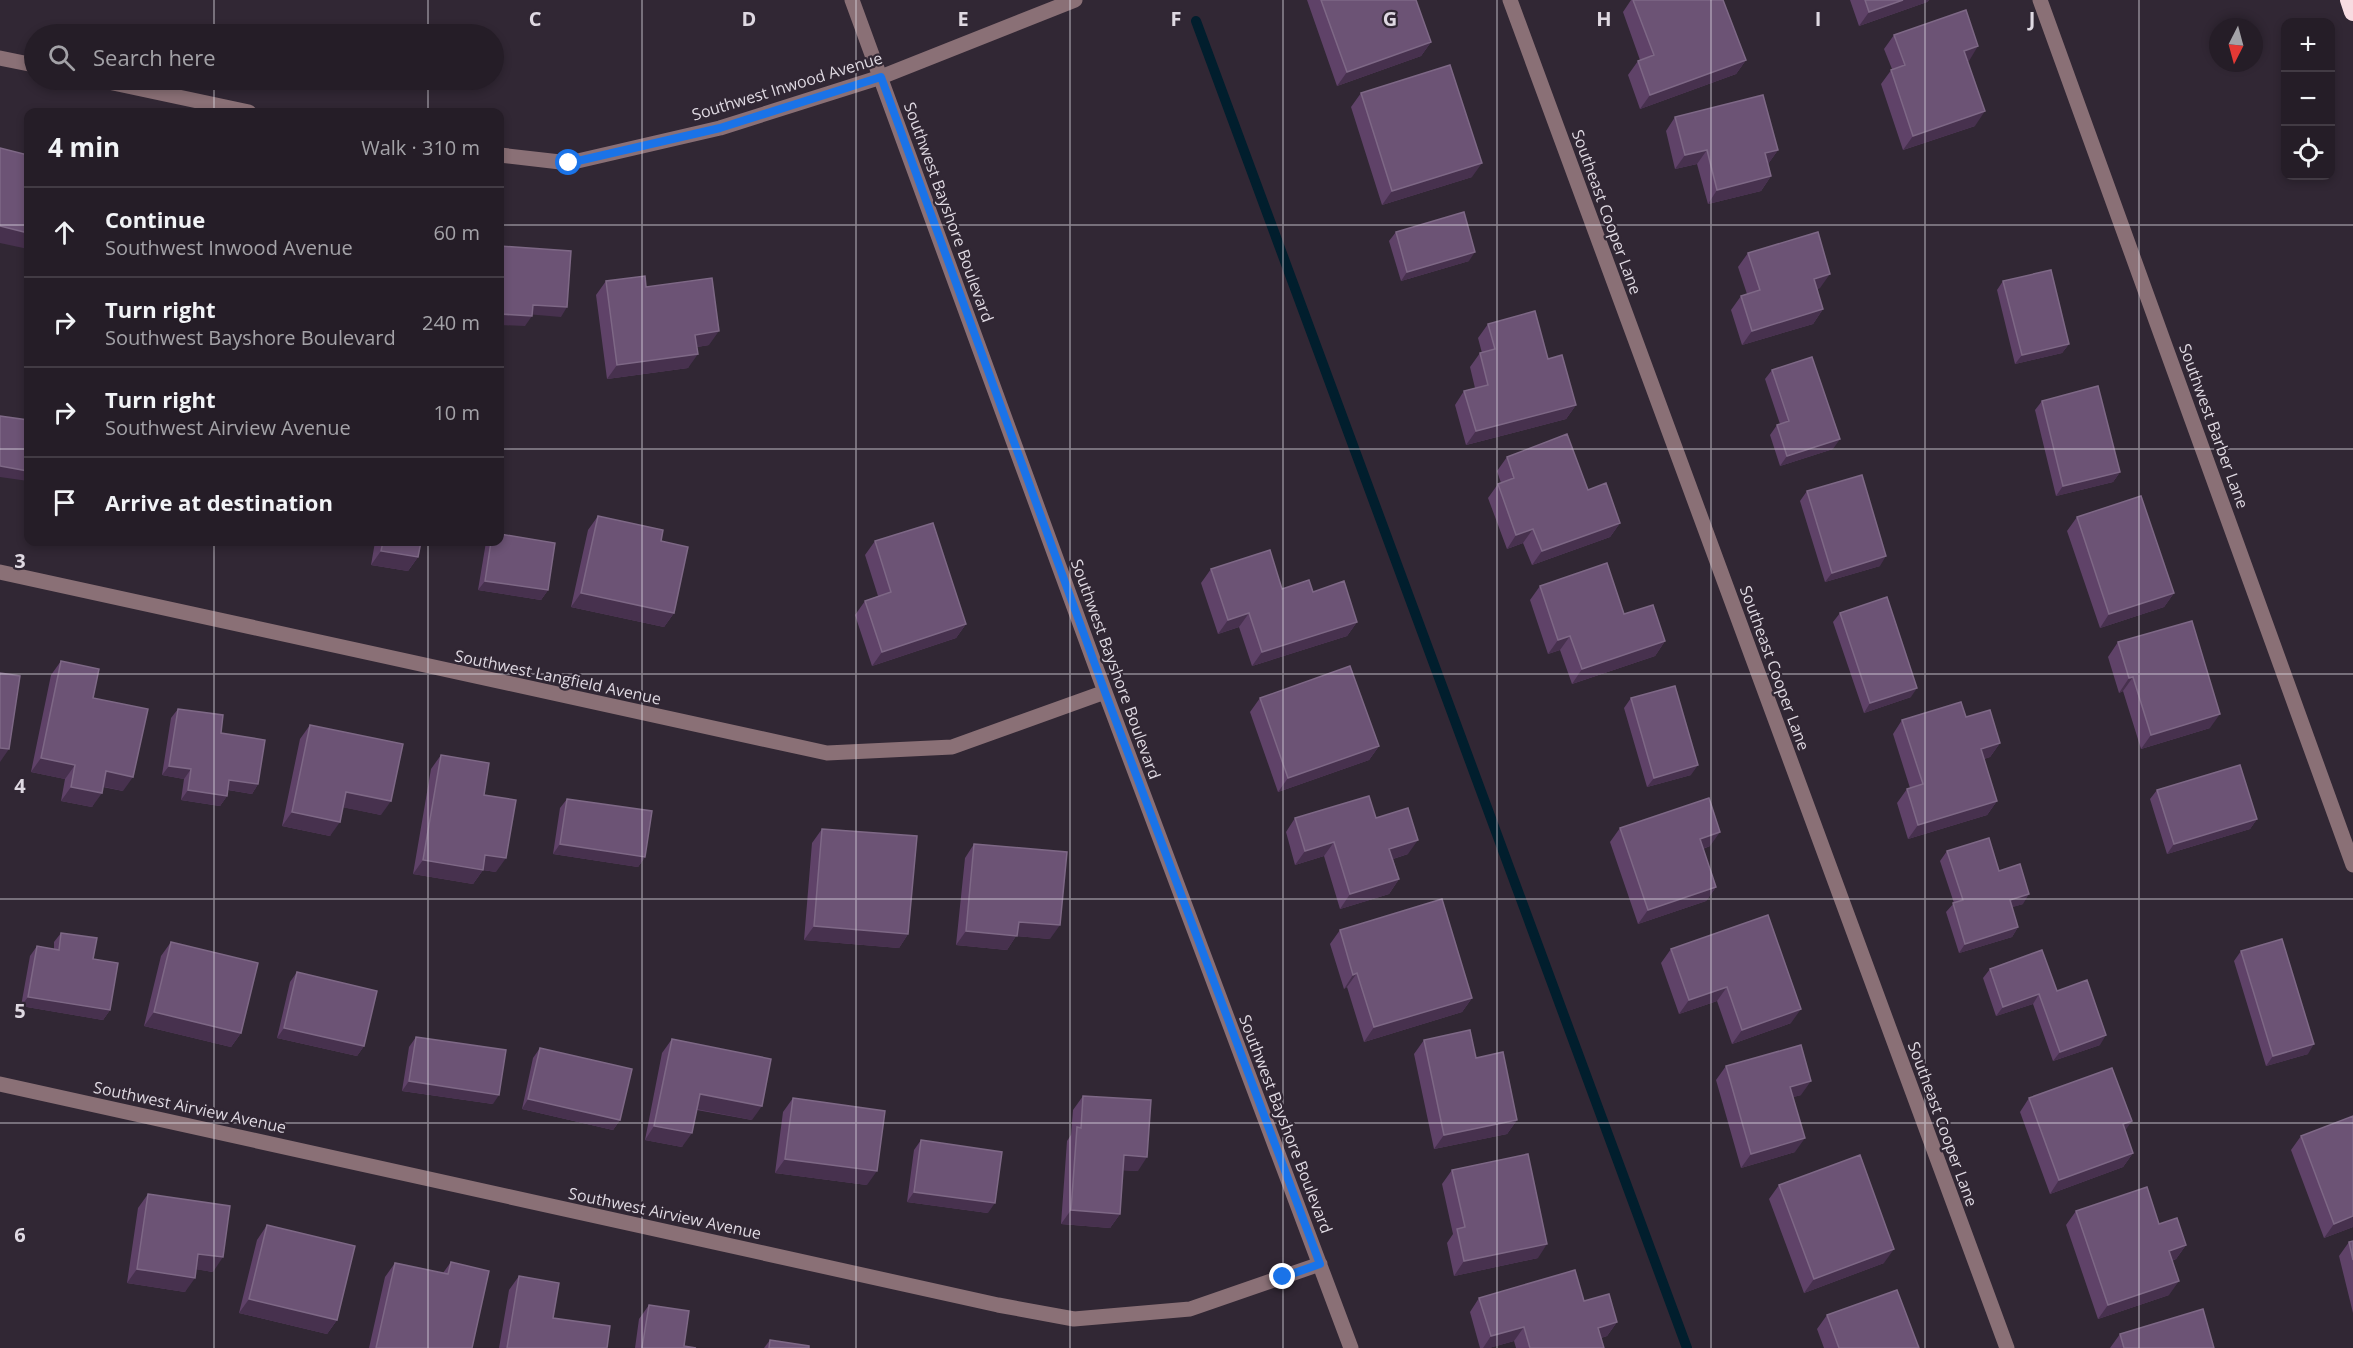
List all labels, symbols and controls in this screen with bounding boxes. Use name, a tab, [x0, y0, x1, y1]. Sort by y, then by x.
text: C	[529, 5, 542, 32]
text: D	[742, 5, 756, 32]
text: E	[957, 5, 969, 32]
text: F	[1171, 5, 1181, 32]
text: G	[1383, 5, 1397, 32]
text: H	[1596, 5, 1612, 32]
text: I	[1815, 5, 1821, 32]
text: J	[2027, 5, 2035, 32]
north arrow	[2209, 18, 2263, 72]
map controls	[2281, 18, 2335, 180]
button: +	[2281, 18, 2335, 72]
search box	[24, 24, 504, 90]
icon: search	[45, 41, 78, 74]
text: Search here	[93, 42, 216, 72]
street label: Southwest Inwood Avenue	[689, 47, 885, 125]
button: −	[2281, 72, 2335, 126]
street label: Southwest Bayshore Boulevard	[899, 99, 999, 325]
button: locate	[2281, 126, 2335, 180]
street label: Southeast Cooper Lane	[1567, 127, 1647, 297]
text: 4 min	[48, 129, 120, 165]
text: Walk · 310 m	[361, 134, 480, 161]
route start	[555, 149, 581, 175]
text: Continue	[105, 204, 205, 234]
icon: ahead	[48, 216, 81, 249]
text: 60 m	[433, 219, 480, 246]
text: Southwest Inwood Avenue	[105, 234, 353, 261]
text: Turn right	[105, 294, 216, 324]
icon: right	[48, 306, 81, 339]
text: 240 m	[422, 309, 480, 336]
text: Southwest Bayshore Boulevard	[105, 324, 396, 351]
street label: Southwest Barber Lane	[2174, 341, 2254, 511]
text: Turn right	[105, 384, 216, 414]
icon: right	[48, 396, 81, 429]
text: 10 m	[433, 399, 480, 426]
text: Southwest Airview Avenue	[105, 414, 351, 441]
icon: arrive	[48, 486, 81, 519]
text: Arrive at destination	[105, 487, 333, 517]
text: 3	[14, 547, 26, 574]
street label: Southwest Bayshore Boulevard	[1066, 556, 1166, 782]
street label: Southeast Cooper Lane	[1735, 583, 1815, 753]
street label: Southwest Langfield Avenue	[453, 644, 663, 710]
text: 4	[14, 772, 26, 799]
text: 5	[14, 997, 26, 1024]
street label: Southwest Bayshore Boulevard	[1234, 1011, 1338, 1237]
street label: Southeast Cooper Lane	[1903, 1039, 1983, 1209]
street label: Southwest Airview Avenue	[92, 1076, 288, 1138]
street label: Southwest Airview Avenue	[567, 1182, 763, 1244]
text: 6	[14, 1221, 26, 1248]
route end	[1269, 1263, 1295, 1289]

